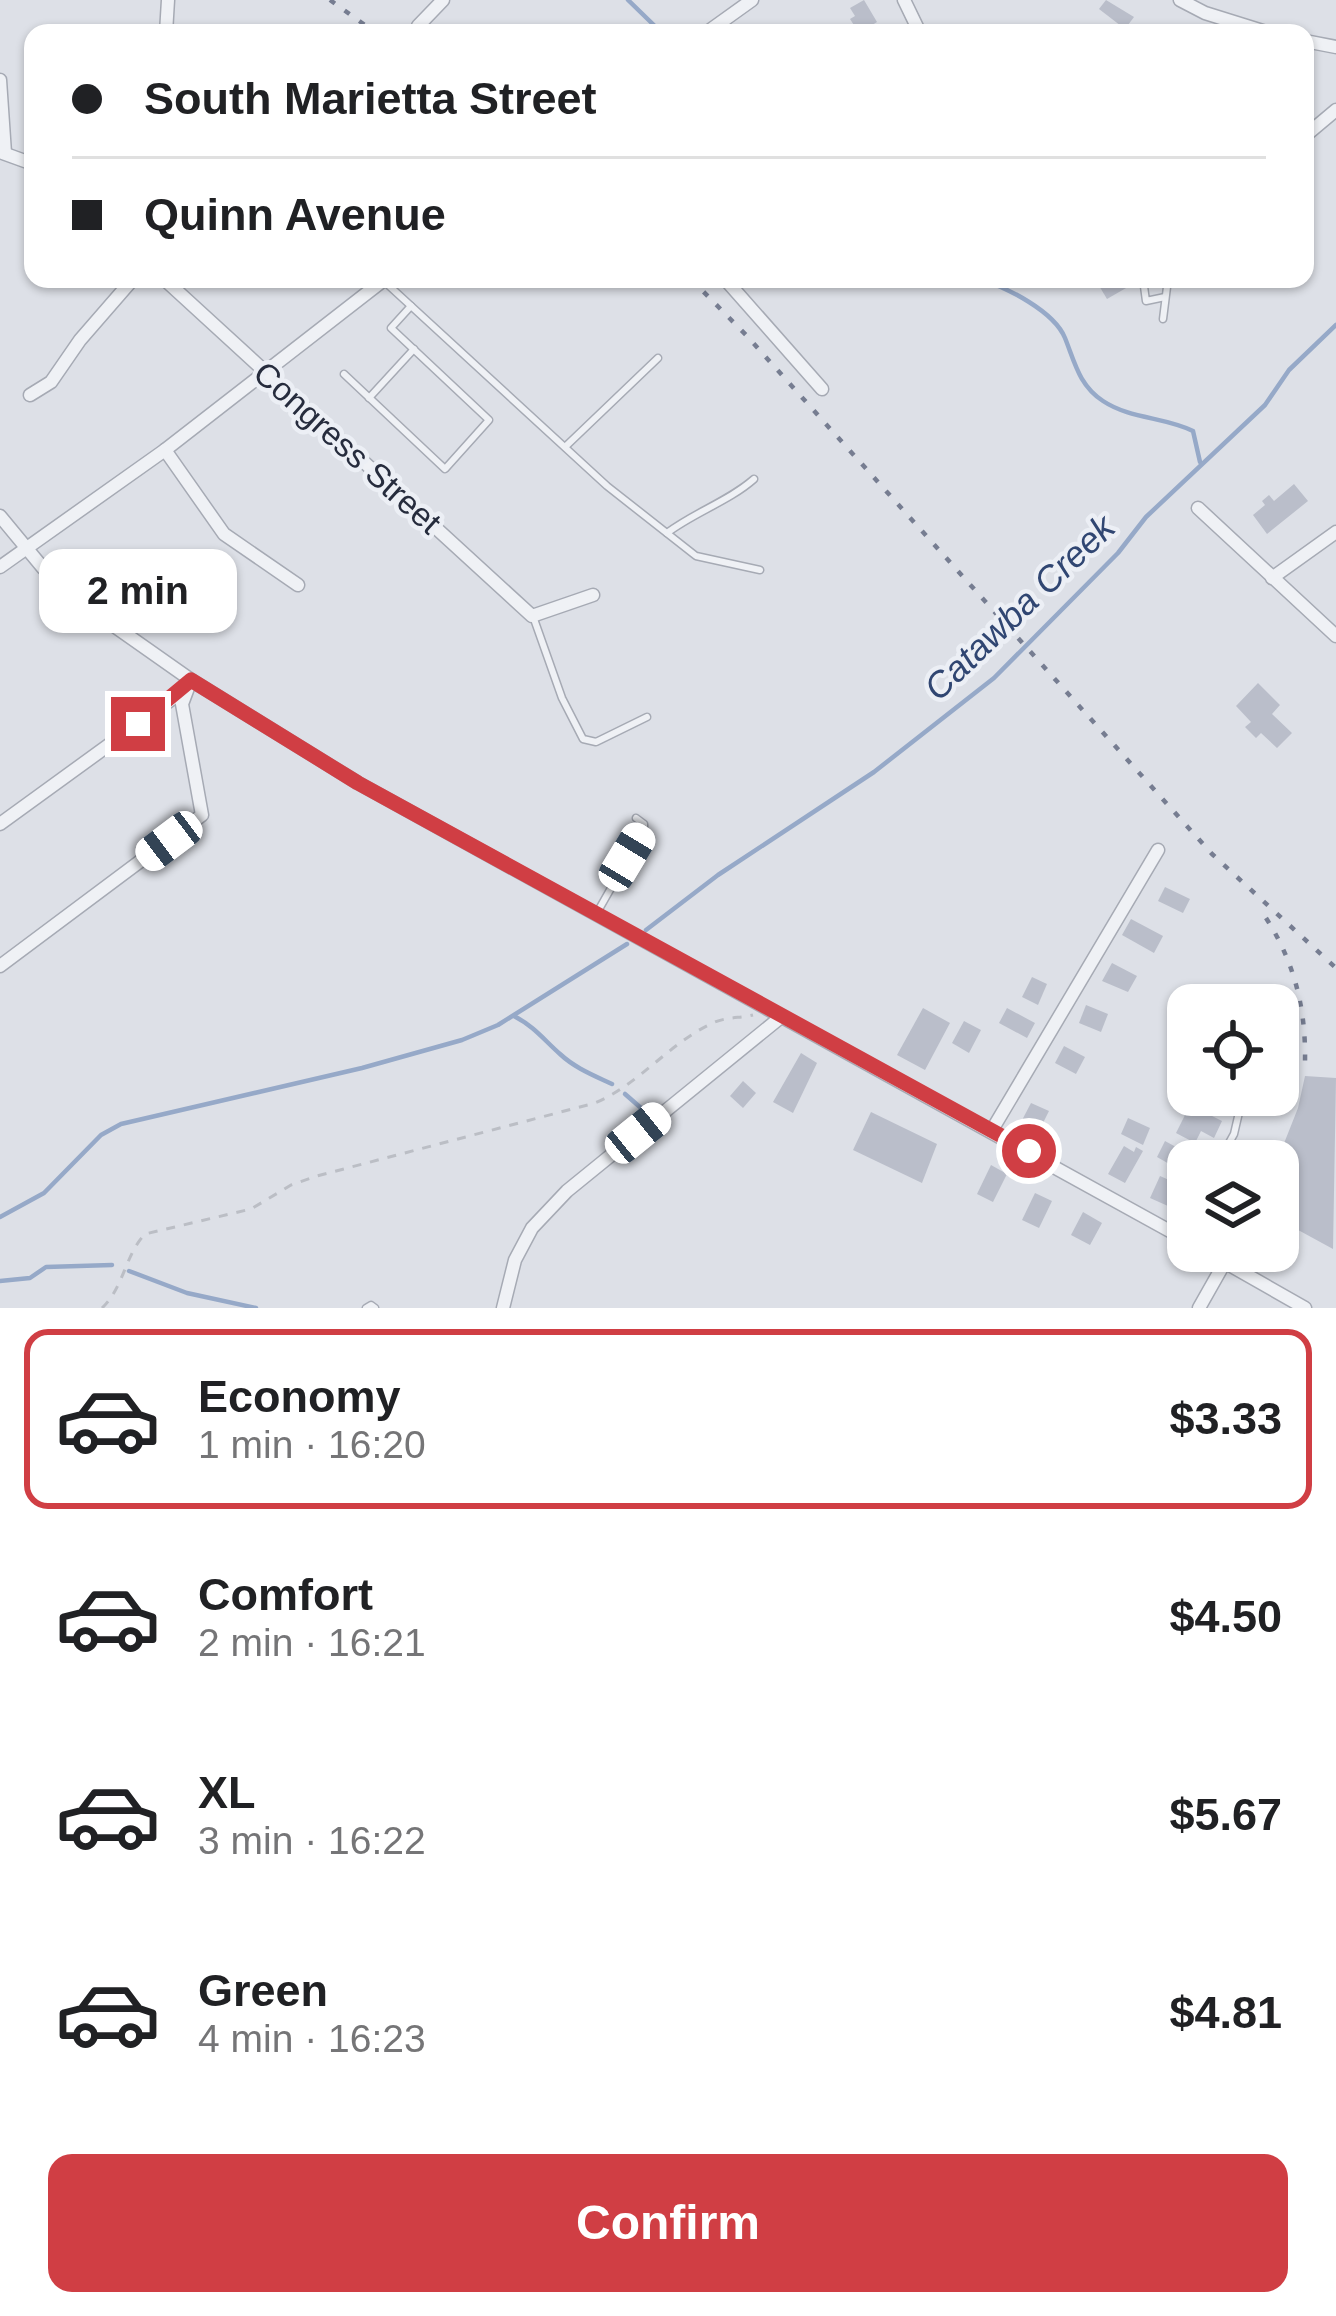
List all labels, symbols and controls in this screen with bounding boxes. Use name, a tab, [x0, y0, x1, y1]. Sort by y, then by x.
text: South Marietta Street	[144, 73, 597, 124]
text: Quinn Avenue	[144, 189, 446, 240]
street label: Congress Street	[247, 354, 449, 541]
water label: Catawba Creek	[916, 505, 1124, 708]
callout: 2 min	[39, 550, 237, 634]
text: 2 min	[87, 569, 189, 612]
route end	[111, 697, 165, 751]
car	[129, 805, 209, 877]
car	[593, 817, 661, 897]
map controls	[1167, 984, 1299, 1272]
button: locate	[1167, 984, 1299, 1116]
car	[599, 1096, 677, 1170]
route start	[1002, 1124, 1056, 1178]
button: layers	[1167, 1140, 1299, 1272]
icon: car	[54, 1365, 162, 1473]
text: Economy	[198, 1371, 401, 1422]
text: $3.33	[1169, 1393, 1282, 1444]
text: 1 min · 16:20	[198, 1423, 426, 1466]
icon: car	[54, 1563, 162, 1671]
text: Comfort	[198, 1569, 373, 1620]
text: $4.50	[1169, 1591, 1282, 1642]
text: 2 min · 16:21	[198, 1621, 426, 1664]
icon: car	[54, 1761, 162, 1869]
text: XL	[198, 1767, 256, 1818]
text: $5.67	[1169, 1789, 1282, 1840]
text: 3 min · 16:22	[198, 1819, 426, 1862]
icon: car	[54, 1959, 162, 2067]
text: Green	[198, 1965, 328, 2016]
text: $4.81	[1169, 1987, 1282, 2038]
text: 4 min · 16:23	[198, 2017, 426, 2060]
button: Confirm	[48, 2154, 1288, 2292]

